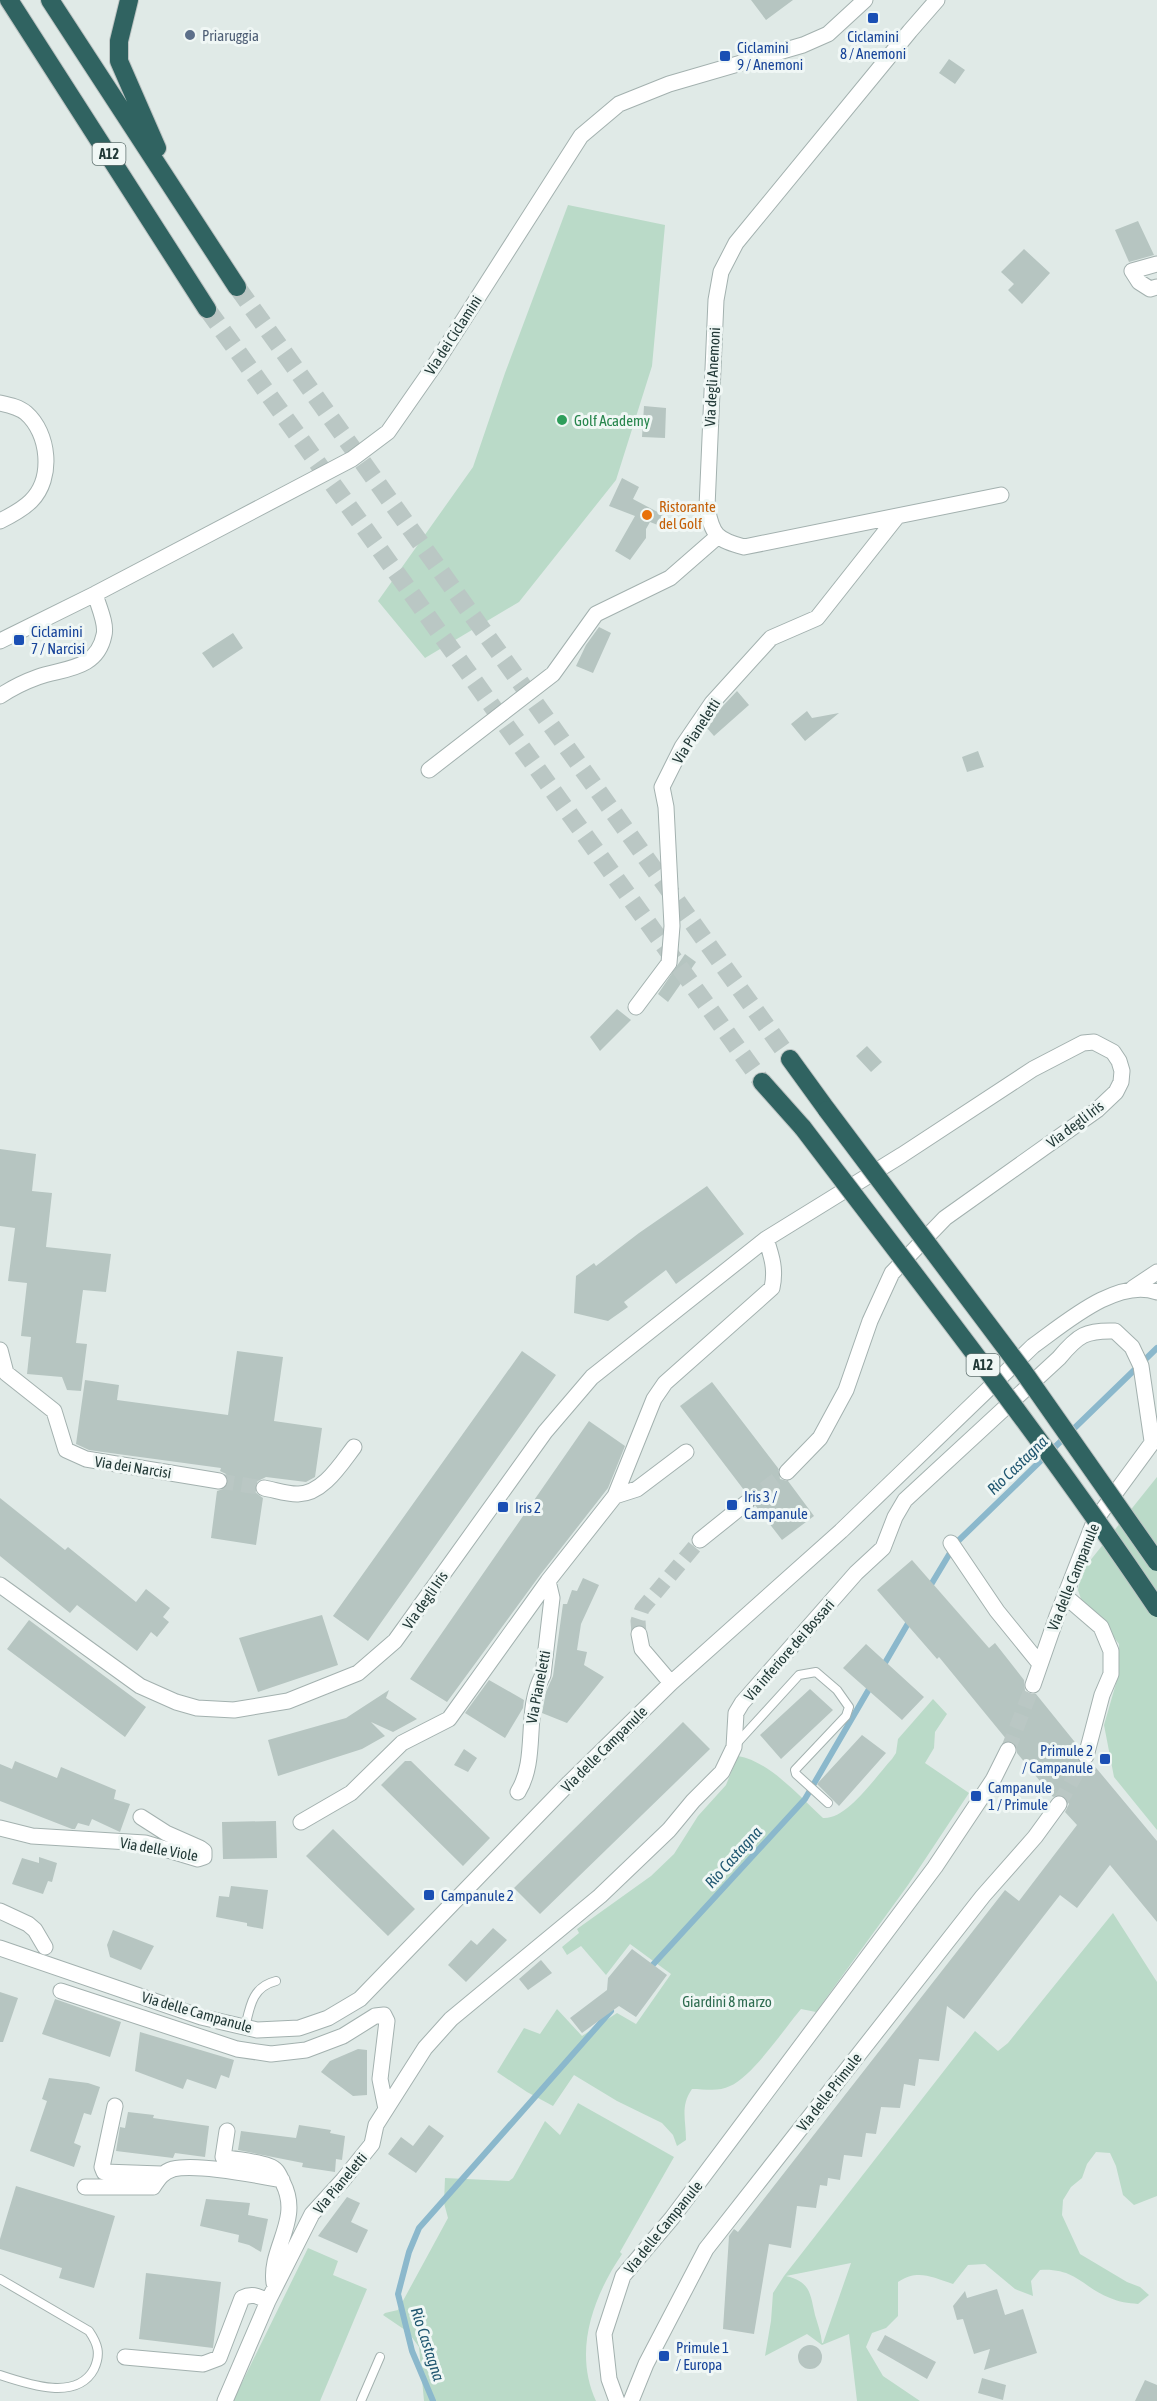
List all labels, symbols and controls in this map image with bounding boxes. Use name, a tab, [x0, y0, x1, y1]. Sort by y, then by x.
marker: Ciclamini 8 / Anemoni	[866, 11, 880, 25]
place label: Priaruggia	[202, 27, 259, 44]
marker: Priaruggia	[183, 28, 197, 42]
place label: Ciclamini 8 / Anemoni	[840, 28, 906, 62]
place label: Ciclamini 9 / Anemoni	[737, 39, 803, 73]
marker: Ciclamini 9 / Anemoni	[718, 49, 732, 63]
road number: A12	[92, 143, 126, 165]
street label: Via dei Ciclamini	[421, 292, 485, 378]
street label: Via degli Anemoni	[701, 327, 723, 427]
place label: Golf Academy	[574, 412, 650, 429]
marker: Golf Academy	[555, 413, 569, 427]
place label: Ristorante del Golf	[659, 498, 716, 532]
marker: Ristorante del Golf	[640, 508, 654, 522]
place label: Ciclamini 7 / Narcisi	[31, 623, 85, 657]
marker: Ciclamini 7 / Narcisi	[12, 633, 26, 647]
street label: Via Pianeletti	[669, 695, 723, 767]
street label: Via degli Iris	[1043, 1097, 1107, 1151]
road number: A12	[966, 1354, 1000, 1376]
water label: Rio Castagna	[983, 1432, 1052, 1499]
street label: Via dei Narcisi	[94, 1453, 172, 1481]
place label: Iris 3 / Campanule	[744, 1488, 808, 1522]
marker: Iris 3 / Campanule	[725, 1498, 739, 1512]
place label: Iris 2	[515, 1499, 541, 1516]
marker: Iris 2	[496, 1500, 510, 1514]
street label: Via delle Campanule	[1044, 1521, 1102, 1633]
street label: Via degli Iris	[399, 1568, 451, 1632]
street label: Via inferiore dei Bossari	[740, 1596, 838, 1704]
street label: Via Pianeletti	[523, 1649, 553, 1725]
street label: Via delle Campanule	[558, 1702, 651, 1795]
place label: Primule 2 / Campanule	[1022, 1742, 1093, 1776]
marker: Primule 2 / Campanule	[1098, 1752, 1112, 1766]
place label: Campanule 1 / Primule	[988, 1779, 1052, 1813]
marker: Campanule 1 / Primule	[969, 1789, 983, 1803]
water label: Rio Castagna	[701, 1822, 766, 1892]
street label: Via delle Viole	[119, 1834, 200, 1864]
place label: Campanule 2	[441, 1887, 514, 1904]
marker: Campanule 2	[422, 1888, 436, 1902]
street label: Via delle Campanule	[140, 1988, 254, 2036]
park label: Giardini 8 marzo	[682, 1993, 772, 2010]
street label: Via delle Primule	[793, 2049, 865, 2134]
street label: Via Pianeletti	[310, 2149, 370, 2217]
street label: Via delle Campanule	[620, 2177, 706, 2277]
water label: Rio Castagna	[407, 2305, 449, 2384]
place label: Primule 1 / Europa	[676, 2339, 729, 2373]
marker: Primule 1 / Europa	[657, 2349, 671, 2363]

